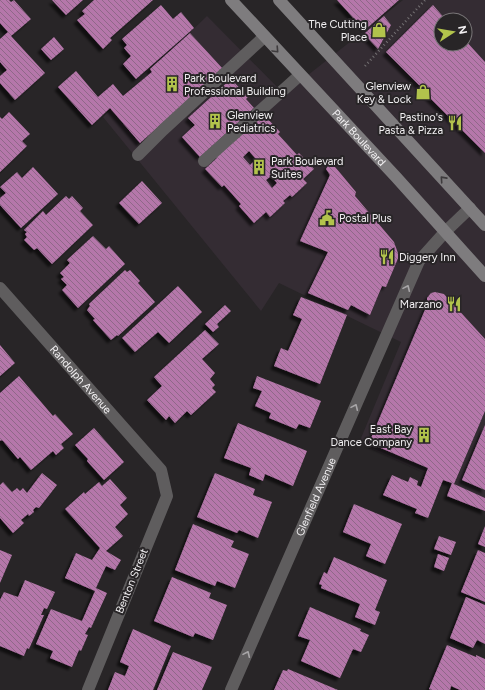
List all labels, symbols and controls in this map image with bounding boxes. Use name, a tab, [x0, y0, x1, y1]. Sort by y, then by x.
north arrow	[433, 12, 473, 52]
place label: The Cutting Place	[309, 18, 367, 44]
shop icon: The Cutting Place	[370, 21, 388, 39]
text: N	[455, 25, 470, 36]
one-way arrow	[271, 45, 278, 52]
place label: Park Boulevard Professional Building	[184, 72, 286, 98]
building icon: Park Boulevard Professional Building	[163, 75, 181, 93]
place label: Glenview Key & Lock	[357, 80, 412, 106]
shop icon: Glenview Key & Lock	[414, 83, 432, 101]
street label: Park Boulevard	[330, 107, 389, 169]
place label: Glenview Pediatrics	[227, 109, 275, 135]
place label: Pastino's Pasta & Pizza	[378, 111, 443, 137]
building icon: Glenview Pediatrics	[206, 112, 224, 130]
restaurant icon: Pastino's Pasta & Pizza	[446, 114, 464, 132]
place label: Park Boulevard Suites	[271, 155, 344, 181]
building icon: Park Boulevard Suites	[250, 158, 268, 176]
one-way arrow	[441, 177, 448, 184]
public building icon: Postal Plus	[318, 209, 336, 227]
place label: Postal Plus	[339, 212, 392, 225]
restaurant icon: Diggery Inn	[378, 248, 396, 266]
place label: Diggery Inn	[399, 251, 456, 264]
one-way arrow	[402, 285, 410, 292]
restaurant icon: Marzano	[445, 295, 463, 313]
place label: Marzano	[400, 298, 442, 311]
street label: Randolph Avenue	[47, 343, 114, 416]
one-way arrow	[350, 404, 358, 411]
place label: East Bay Dance Company	[330, 423, 412, 449]
building icon: East Bay Dance Company	[415, 426, 433, 444]
street label: Glenfield Avenue	[293, 455, 339, 538]
street label: Benton Street	[113, 547, 151, 615]
one-way arrow	[242, 651, 250, 658]

